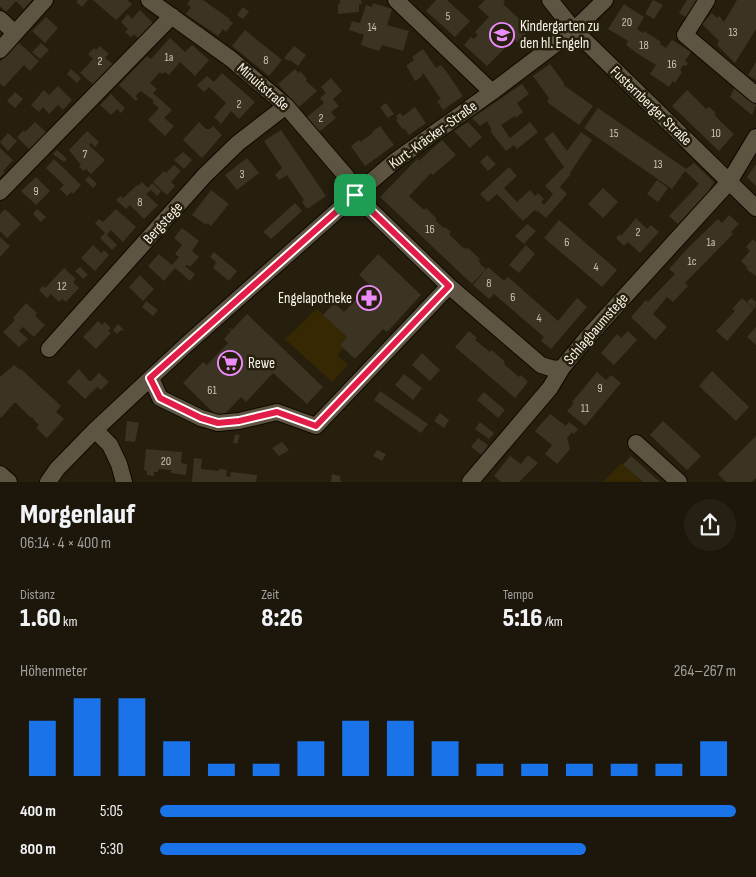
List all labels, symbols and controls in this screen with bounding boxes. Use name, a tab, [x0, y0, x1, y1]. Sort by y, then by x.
house number: 5	[446, 9, 451, 24]
house number: 20	[622, 15, 632, 30]
place label: Kindergarten zu den hl. Engeln	[520, 17, 599, 53]
house number: 14	[367, 20, 377, 35]
school or university icon: Kindergarten zu den hl. Engeln	[489, 22, 515, 48]
house number: 13	[728, 25, 738, 40]
house number: 18	[639, 38, 649, 53]
house number: 1a	[165, 50, 174, 65]
house number: 8	[263, 53, 269, 68]
house number: 2	[98, 54, 103, 69]
house number: 16	[667, 57, 677, 72]
street label: Minuitstraße	[233, 59, 293, 115]
street label: Fusternberger Straße	[606, 62, 696, 150]
house number: 2	[237, 97, 242, 112]
street label: Kurt-Kräcker-Straße	[385, 97, 481, 173]
house number: 2	[319, 111, 324, 126]
house number: 15	[609, 126, 619, 141]
house number: 10	[711, 126, 721, 141]
house number: 7	[83, 147, 88, 162]
house number: 13	[653, 157, 663, 172]
house number: 3	[239, 167, 245, 182]
pin	[334, 174, 376, 216]
icon: arrive	[341, 181, 369, 209]
house number: 9	[33, 184, 39, 199]
house number: 8	[137, 195, 143, 210]
street label: Bergstege	[139, 198, 187, 248]
house number: 16	[425, 222, 435, 237]
house number: 2	[636, 225, 641, 240]
house number: 6	[564, 235, 570, 250]
house number: 1a	[707, 235, 716, 250]
house number: 1c	[687, 254, 697, 269]
house number: 4	[593, 260, 599, 275]
house number: 8	[486, 276, 492, 291]
house number: 12	[57, 279, 67, 294]
pharmacy icon: Engelapotheke	[356, 285, 382, 311]
place label: Engelapotheke	[278, 289, 352, 308]
street label: Schlagbaumstege	[560, 289, 632, 369]
house number: 6	[510, 290, 516, 305]
house number: 4	[536, 311, 542, 326]
supermarket icon: Rewe	[217, 350, 243, 376]
place label: Rewe	[248, 354, 275, 373]
house number: 9	[597, 381, 603, 396]
house number: 61	[207, 383, 218, 398]
house number: 11	[581, 401, 590, 416]
house number: 20	[161, 454, 171, 469]
text: Morgenlauf	[20, 498, 135, 531]
button: share	[684, 499, 736, 551]
text: 06:14 · 4 × 400 m	[20, 534, 111, 553]
text: Distanz	[20, 586, 55, 603]
text: Zeit	[261, 586, 279, 603]
text: Tempo	[503, 586, 534, 603]
text: 1.60	[20, 603, 61, 634]
text: 8:26	[261, 603, 303, 634]
text: 5:16	[503, 603, 542, 634]
text: km	[61, 613, 77, 630]
text: /km	[542, 613, 563, 630]
text: Höhenmeter	[20, 662, 87, 681]
text: 264–267 m	[674, 662, 736, 681]
text: 400 m	[20, 802, 56, 821]
text: 5:05	[100, 802, 123, 821]
text: 800 m	[20, 840, 56, 859]
text: 5:30	[100, 840, 123, 859]

